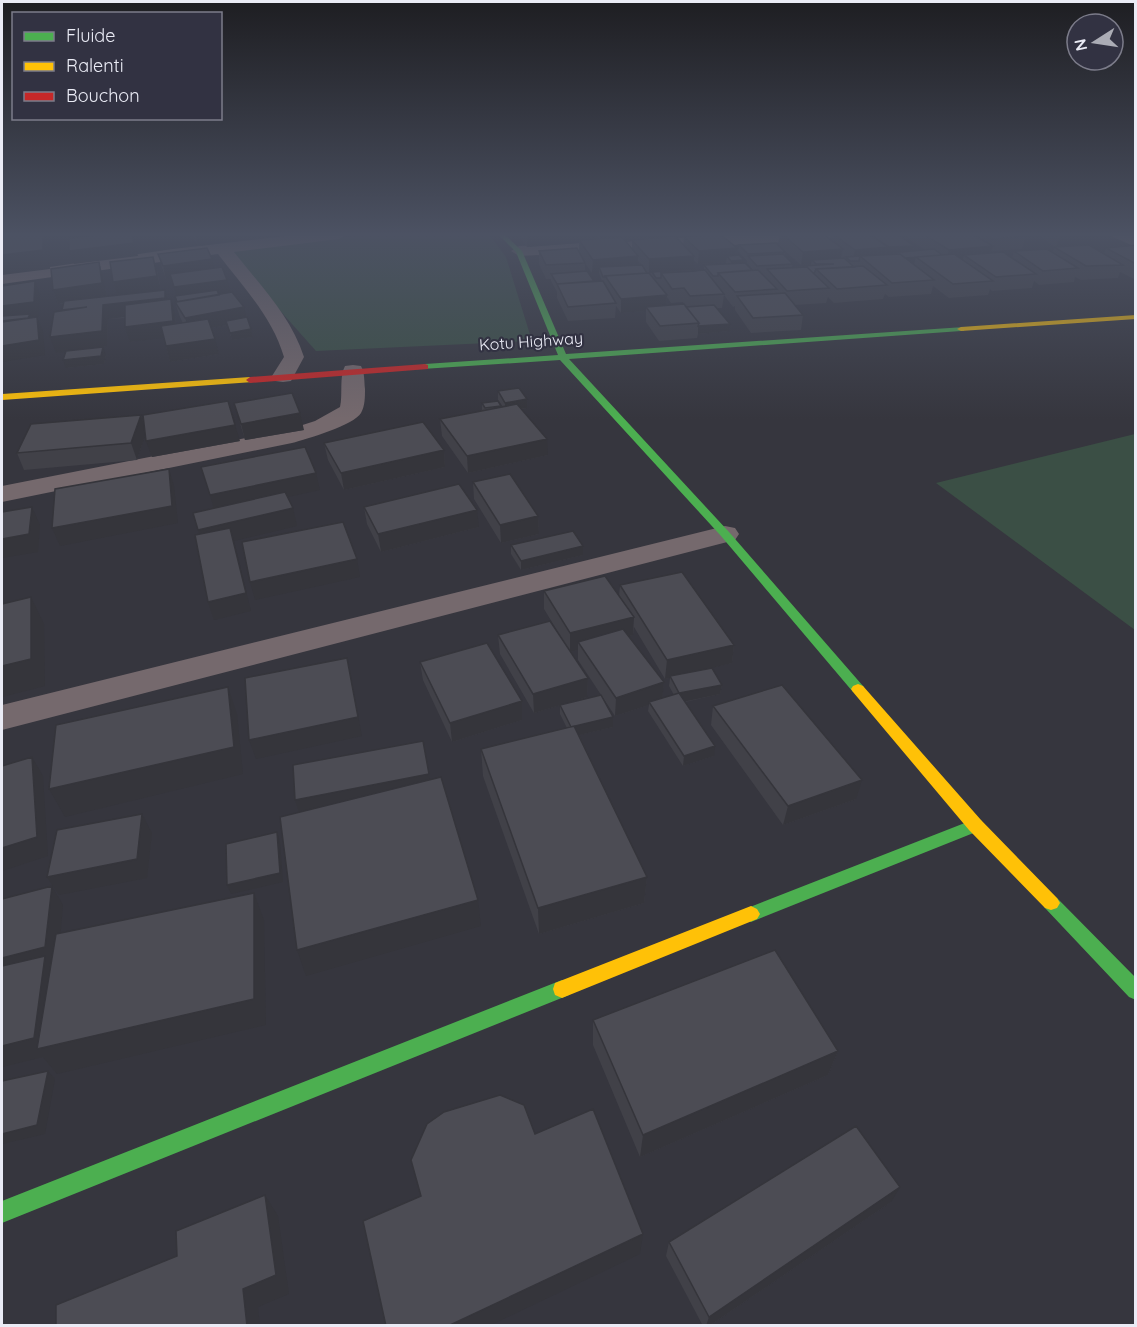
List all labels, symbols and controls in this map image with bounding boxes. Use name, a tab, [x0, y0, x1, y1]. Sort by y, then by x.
legend	[12, 12, 222, 120]
north arrow	[1065, 12, 1125, 72]
text: Fluide	[66, 24, 115, 47]
text: N	[1069, 37, 1091, 53]
text: Ralenti	[66, 54, 124, 77]
text: Bouchon	[66, 84, 140, 107]
street label: Kotu Highway	[478, 327, 584, 355]

